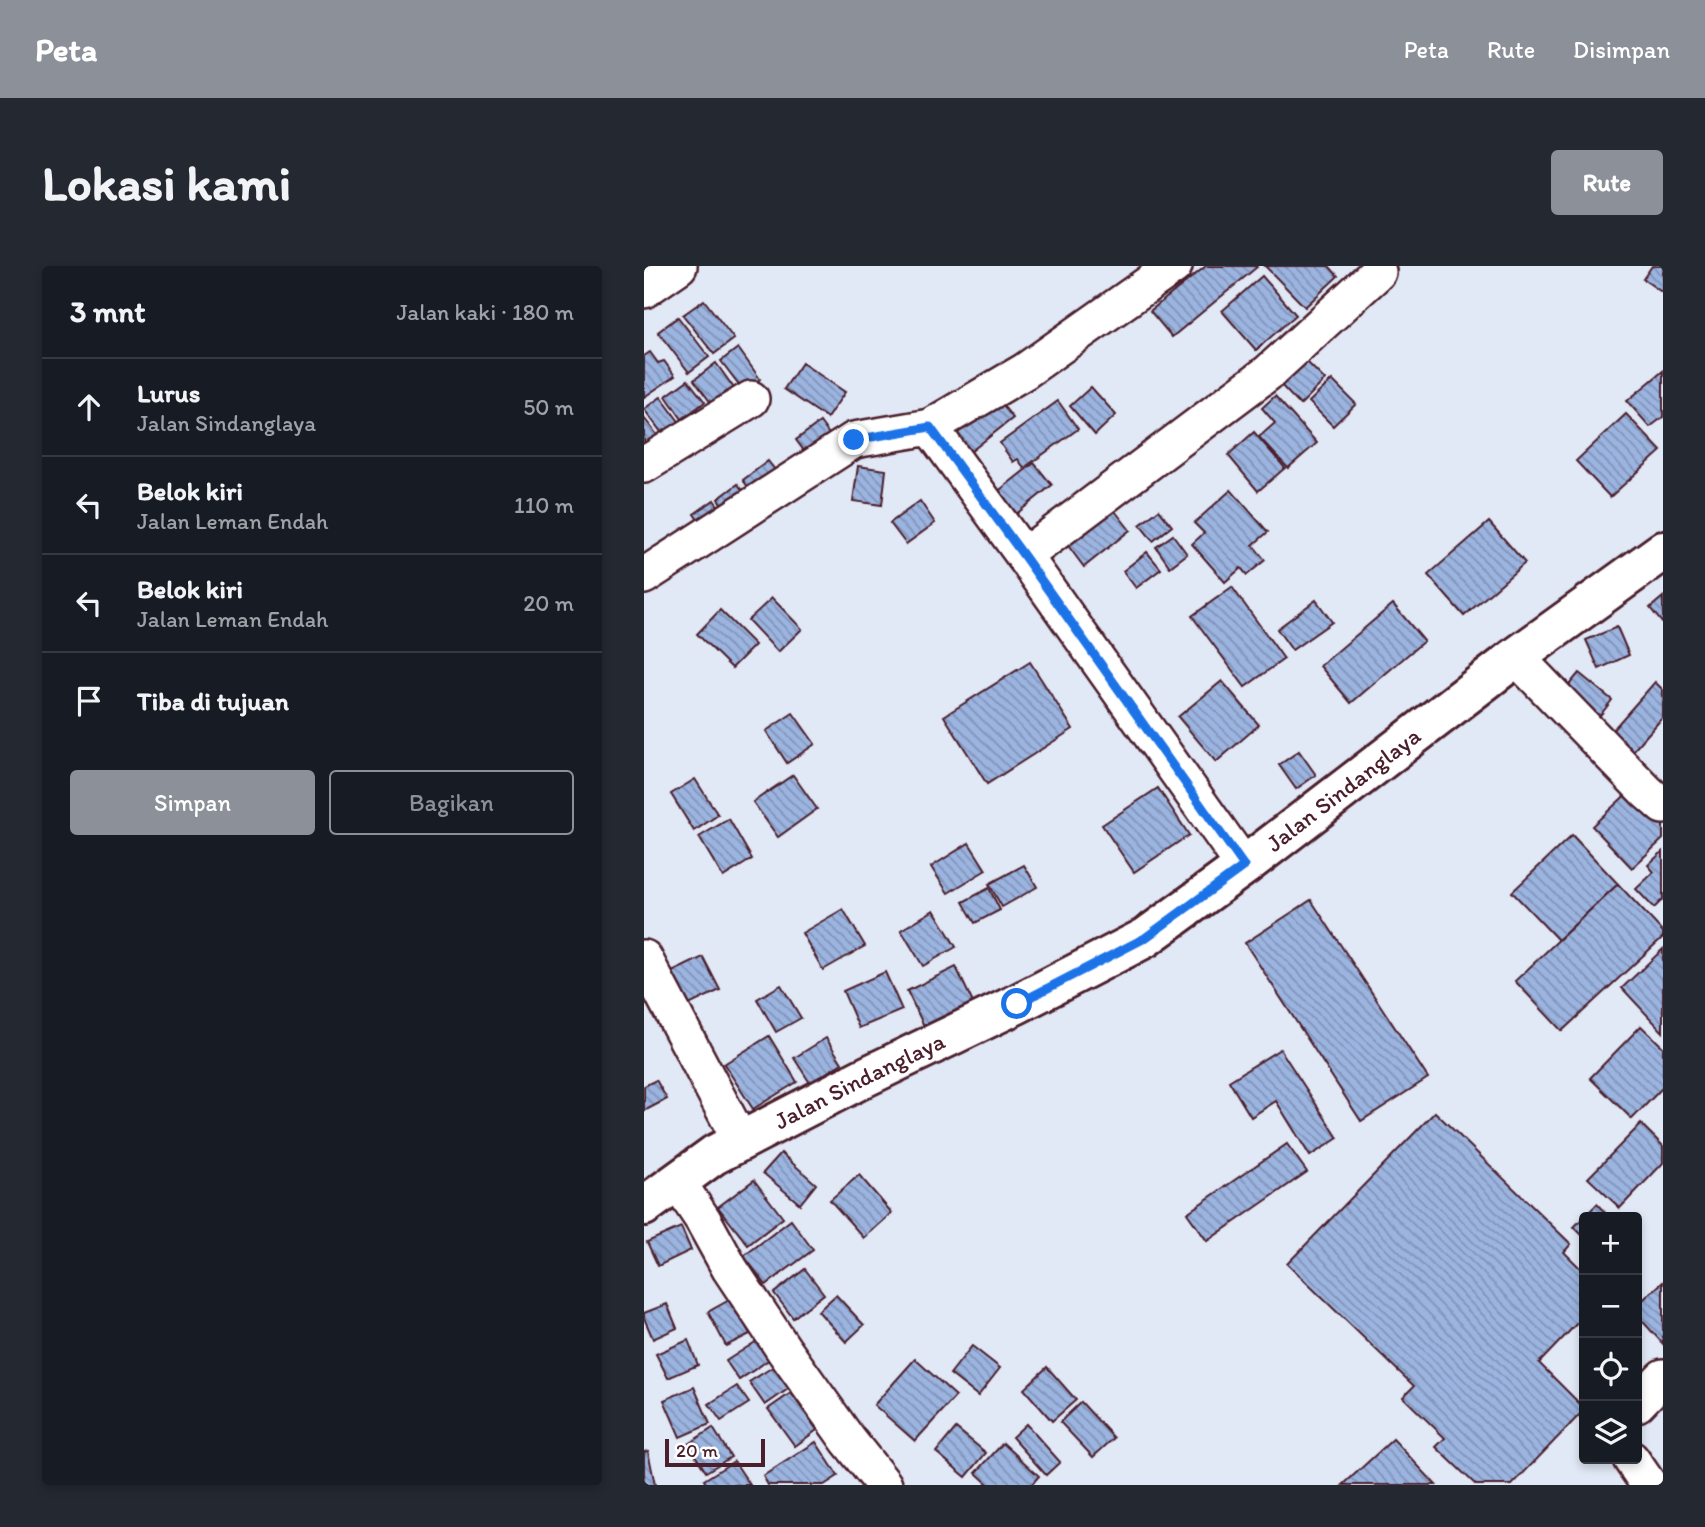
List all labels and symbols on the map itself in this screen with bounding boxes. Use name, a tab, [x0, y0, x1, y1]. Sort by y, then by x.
route end	[838, 424, 869, 455]
street label: Jalan Sindanglaya	[1260, 720, 1427, 858]
route start	[1001, 988, 1032, 1019]
street label: Jalan Sindanglaya	[769, 1026, 950, 1135]
scale bar	[665, 1436, 765, 1468]

